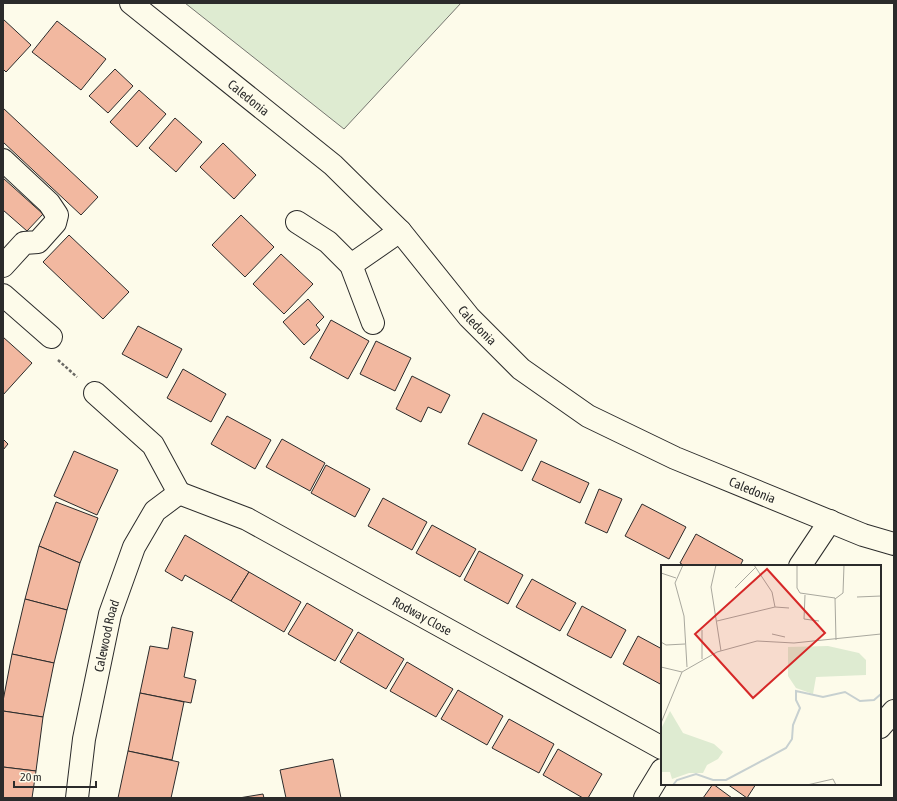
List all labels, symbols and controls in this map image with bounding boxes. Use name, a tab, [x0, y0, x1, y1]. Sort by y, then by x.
street label: Caledonia	[225, 77, 272, 119]
street label: Caledonia	[455, 303, 499, 348]
street label: Caledonia	[727, 474, 778, 506]
inset map	[661, 565, 881, 785]
street label: Rodway Close	[390, 594, 454, 639]
street label: Calewood Road	[91, 598, 123, 673]
scale bar	[14, 763, 96, 789]
text: 20 m	[20, 770, 42, 784]

